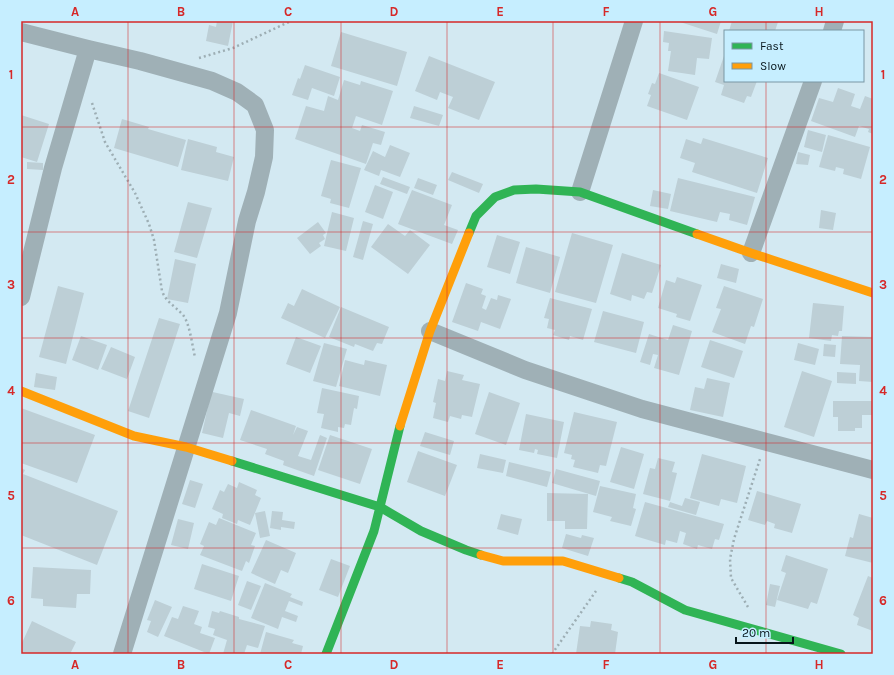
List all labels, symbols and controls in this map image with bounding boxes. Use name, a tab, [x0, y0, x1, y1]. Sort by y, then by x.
text: A	[71, 4, 79, 19]
text: B	[177, 4, 185, 19]
text: C	[284, 4, 292, 19]
text: D	[390, 4, 399, 19]
text: E	[496, 4, 504, 19]
text: F	[602, 4, 610, 19]
text: G	[709, 4, 717, 19]
text: H	[814, 4, 824, 19]
legend	[724, 30, 864, 82]
text: Fast	[760, 39, 784, 53]
text: Slow	[760, 59, 786, 73]
text: 1	[9, 67, 13, 82]
text: 1	[881, 67, 885, 82]
text: 2	[7, 172, 15, 187]
text: 2	[879, 172, 887, 187]
text: 3	[7, 277, 15, 292]
text: 3	[879, 277, 887, 292]
text: 4	[7, 383, 15, 398]
text: 4	[879, 383, 887, 398]
text: 5	[7, 488, 15, 503]
text: 5	[879, 488, 887, 503]
text: 6	[7, 593, 15, 608]
text: 6	[879, 593, 887, 608]
scale bar	[736, 619, 793, 645]
text: 20 m	[742, 626, 770, 640]
text: A	[71, 657, 79, 672]
text: B	[177, 657, 185, 672]
text: C	[284, 657, 292, 672]
text: D	[390, 657, 399, 672]
text: E	[496, 657, 504, 672]
text: F	[602, 657, 610, 672]
text: G	[709, 657, 717, 672]
text: H	[814, 657, 824, 672]

